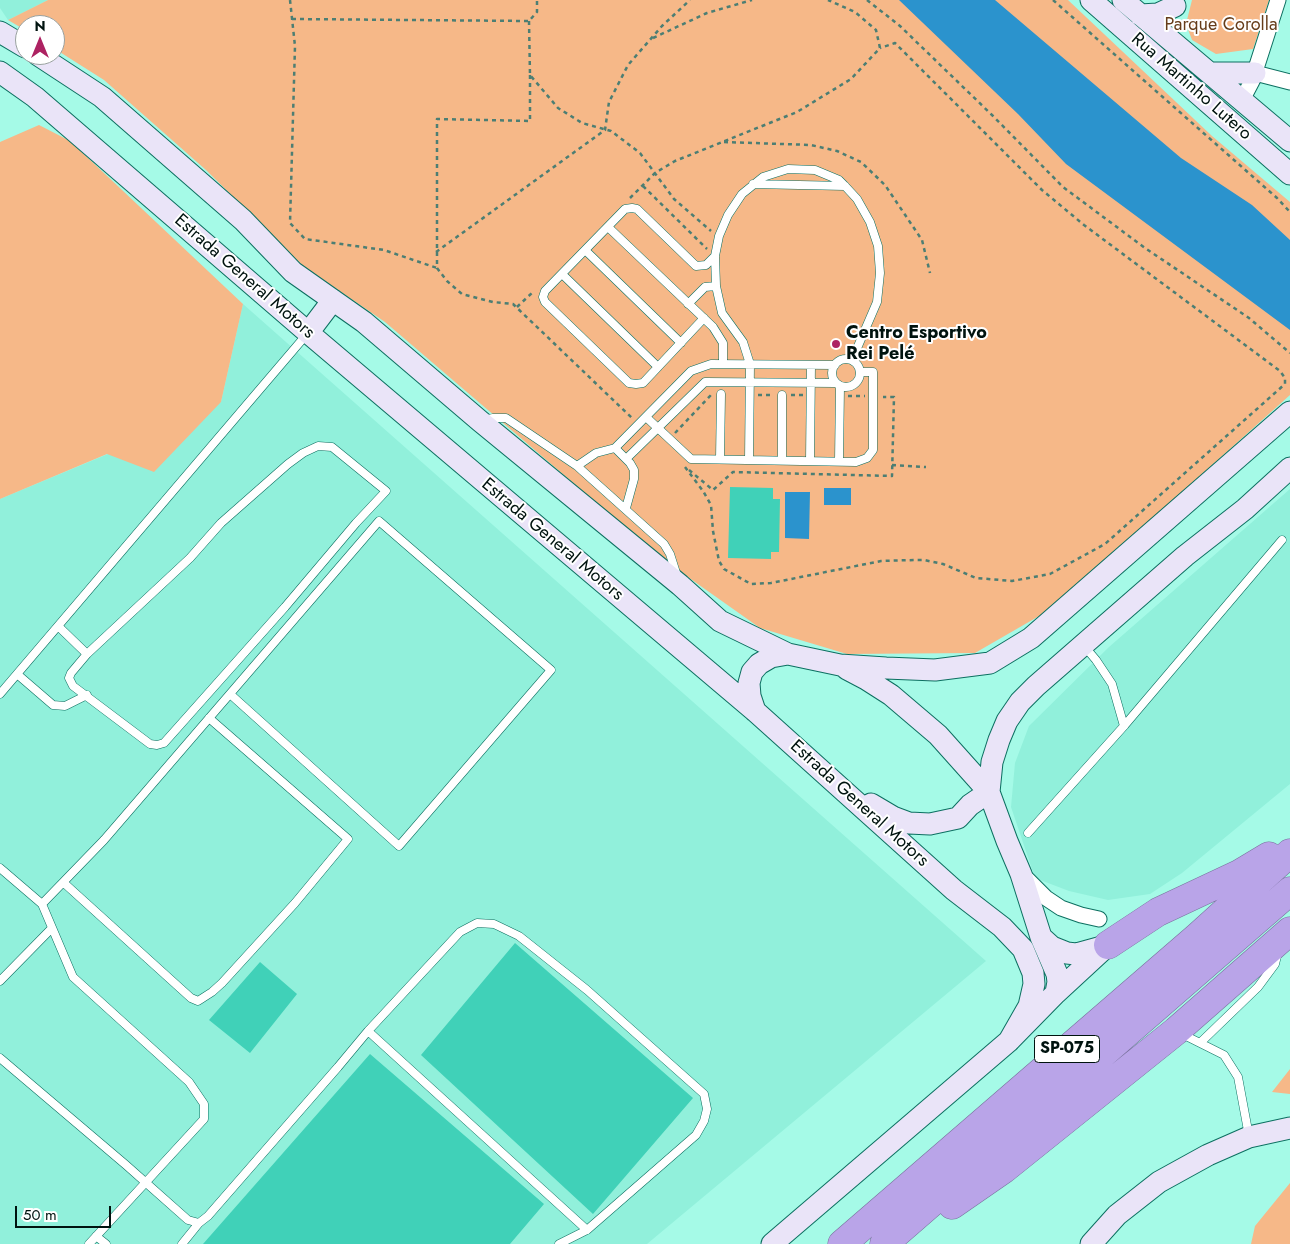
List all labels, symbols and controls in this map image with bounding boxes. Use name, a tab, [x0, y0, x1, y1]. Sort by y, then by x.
north arrow	[15, 15, 65, 65]
park label: Parque Corolla	[1164, 15, 1278, 37]
text: N	[34, 16, 46, 36]
street label: Rua Martinho Lutero	[1126, 29, 1256, 145]
street label: Estrada General Motors	[169, 210, 319, 344]
place label: Centro Esportivo Rei Pelé	[846, 323, 987, 366]
marker: Centro Esportivo Rei Pelé	[830, 338, 842, 350]
street label: Estrada General Motors	[477, 474, 627, 606]
street label: Estrada General Motors	[785, 736, 933, 872]
road number: SP-075	[1034, 1036, 1100, 1062]
scale bar	[18, 1196, 114, 1228]
text: 50 m	[23, 1204, 57, 1226]

